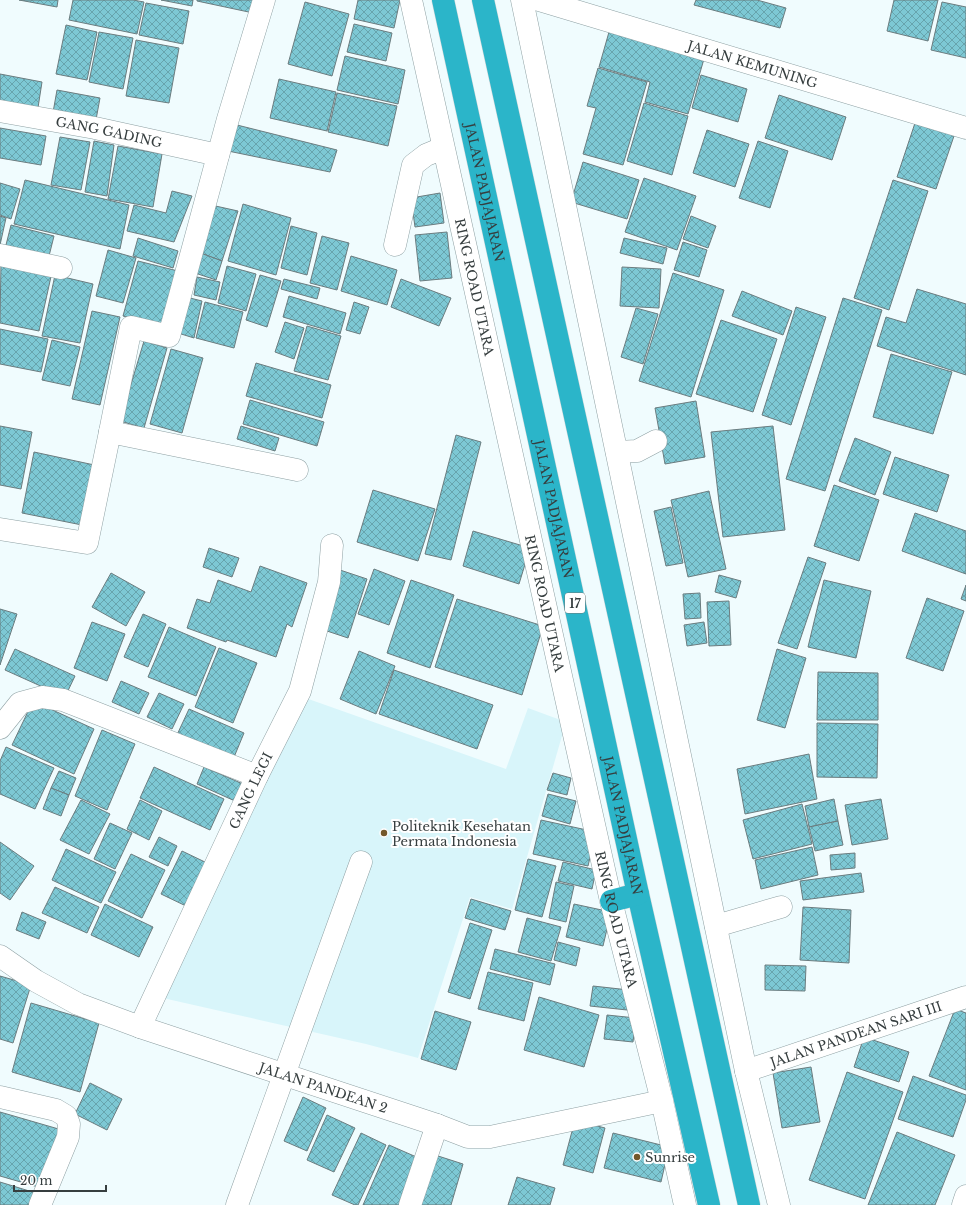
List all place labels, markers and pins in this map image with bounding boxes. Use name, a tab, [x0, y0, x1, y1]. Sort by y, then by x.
place label: Politeknik Kesehatan Permata Indonesia	[392, 818, 531, 850]
marker: Politeknik Kesehatan Permata Indonesia	[379, 828, 389, 838]
place label: Sunrise	[645, 1149, 695, 1166]
marker: Sunrise	[632, 1152, 642, 1162]

